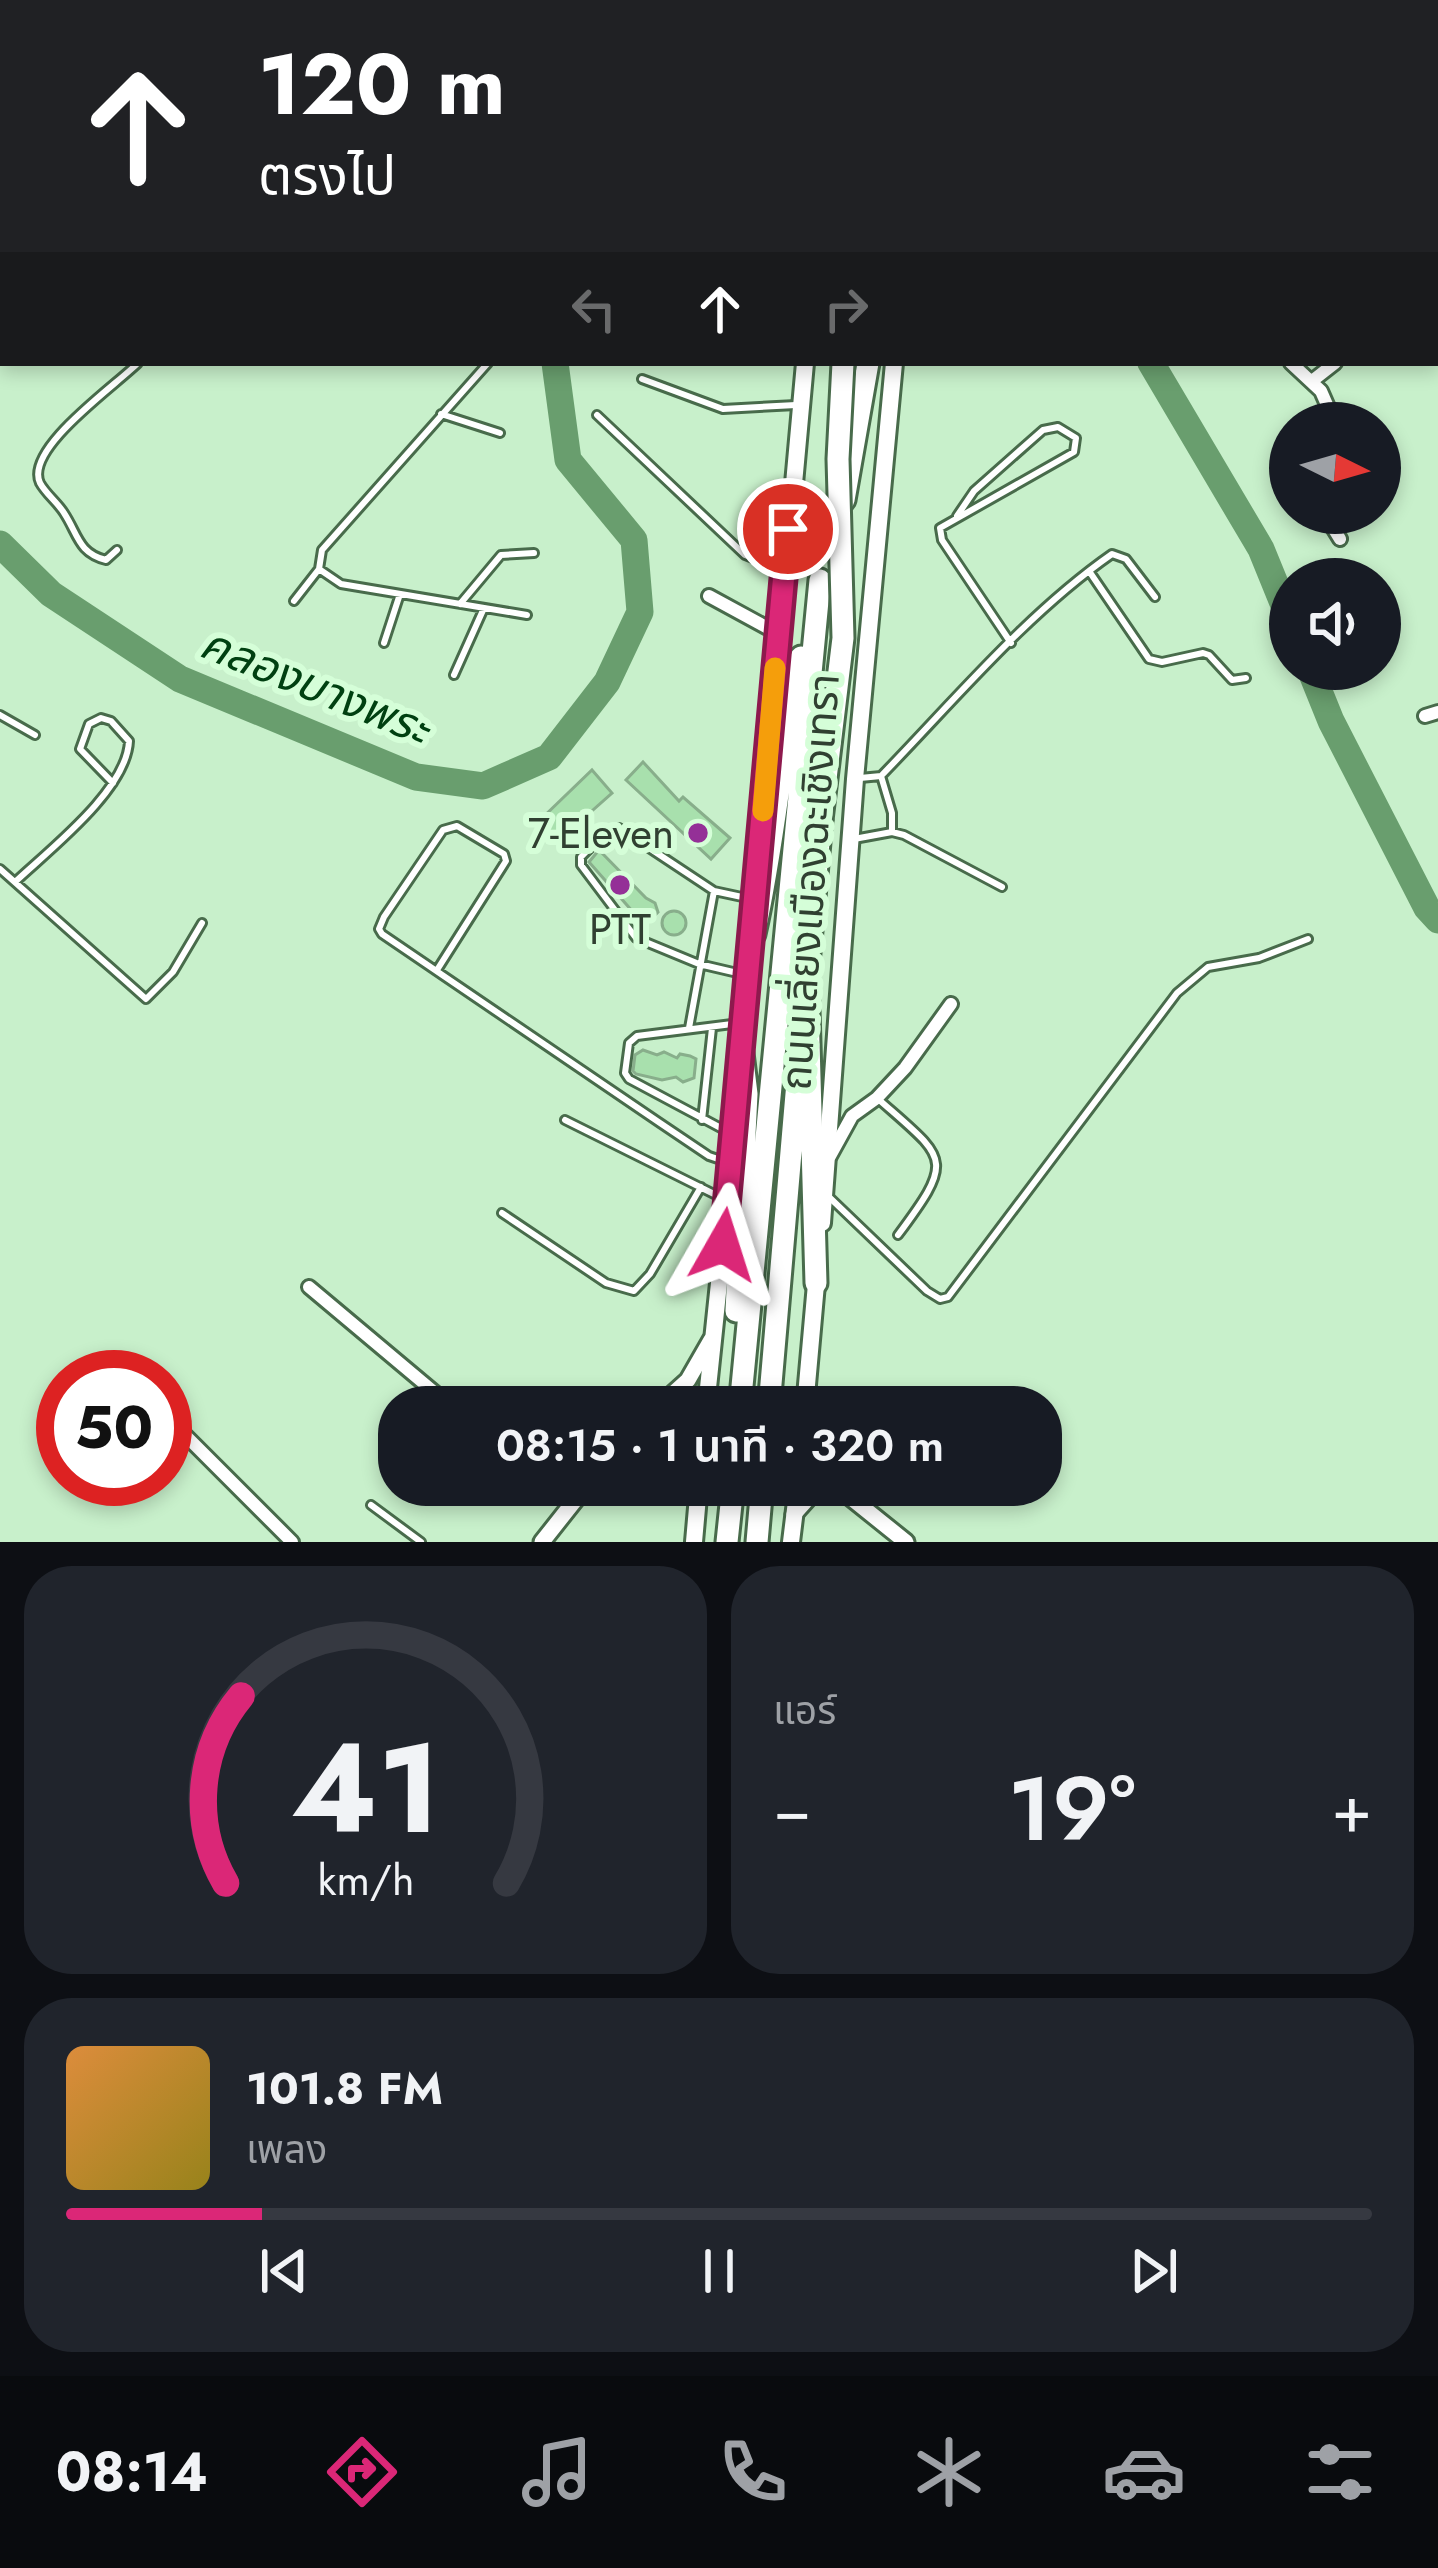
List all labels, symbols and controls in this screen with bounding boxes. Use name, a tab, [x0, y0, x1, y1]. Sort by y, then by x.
text: 120 m	[258, 24, 506, 146]
icon: ahead	[60, 48, 216, 204]
text: ตรงไป	[258, 136, 396, 214]
icon: left	[561, 276, 627, 342]
icon: ahead	[687, 276, 753, 342]
icon: right	[813, 276, 879, 342]
north arrow	[1269, 402, 1401, 534]
map controls	[1269, 402, 1401, 690]
pin	[737, 478, 839, 580]
icon: arrive	[755, 496, 821, 562]
button: sound	[1269, 558, 1401, 690]
water label: คลองบางพระ	[191, 611, 443, 763]
street label: ถนนเลี่ยงเมืองฉะเชิงเทรา	[765, 672, 855, 1092]
place label: 7-Eleven	[528, 803, 674, 864]
marker: 7-Eleven	[685, 820, 711, 846]
marker: PTT	[607, 872, 633, 898]
place label: PTT	[589, 899, 652, 960]
position arrow	[660, 1182, 786, 1308]
speed limit sign: 50	[36, 1350, 192, 1506]
text: 08:15 · 1 นาที · 320 m	[496, 1413, 944, 1478]
text: แอร์	[773, 1682, 836, 1739]
text: 41	[290, 1698, 441, 1879]
text: 19°	[1008, 1744, 1136, 1874]
text: −	[773, 1761, 812, 1857]
text: +	[1331, 1761, 1372, 1857]
text: km/h	[317, 1849, 414, 1911]
text: 101.8 FM	[246, 2056, 443, 2121]
text: เพลง	[246, 2121, 327, 2178]
icon: previous	[251, 2238, 317, 2304]
icon: pause	[686, 2238, 752, 2304]
icon: next	[1121, 2238, 1187, 2304]
icon: directions	[320, 2430, 404, 2514]
icon: music	[515, 2430, 599, 2514]
icon: phone	[711, 2430, 795, 2514]
icon: climate	[907, 2430, 991, 2514]
icon: car	[1102, 2430, 1186, 2514]
icon: filters	[1298, 2430, 1382, 2514]
text: 08:14	[56, 2433, 208, 2511]

